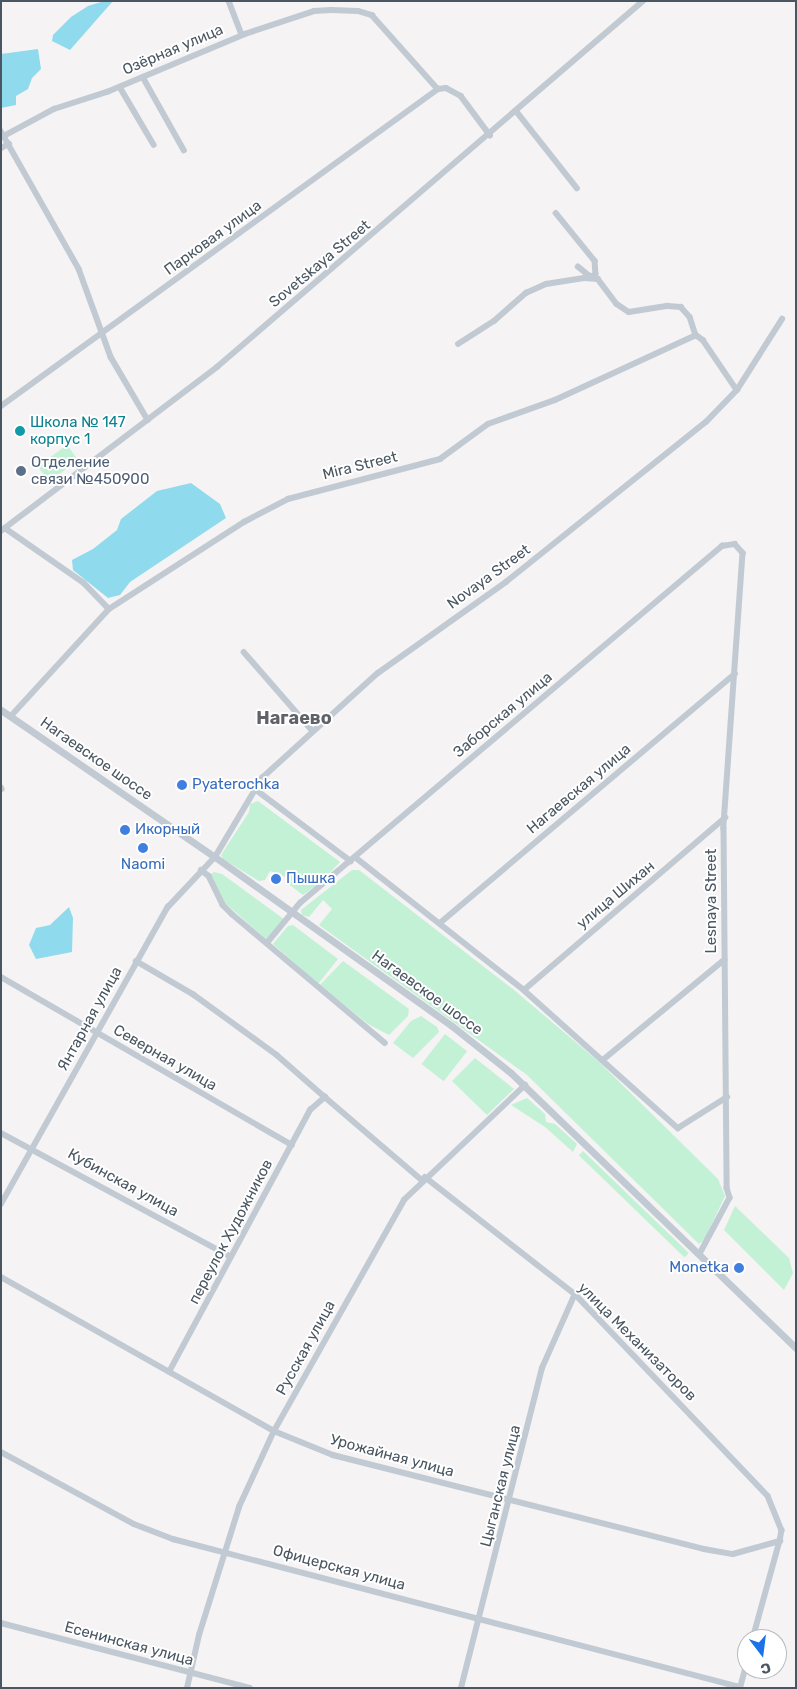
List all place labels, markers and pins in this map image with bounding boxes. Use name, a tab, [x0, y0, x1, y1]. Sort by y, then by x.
place label: Школа № 147 корпус 1	[30, 413, 125, 448]
marker: Школа № 147 корпус 1	[14, 425, 26, 437]
place label: Отделение связи №450900	[31, 453, 149, 488]
marker: Отделение связи №450900	[15, 465, 27, 477]
place label: Pyaterochka	[192, 776, 280, 794]
marker: Pyaterochka	[176, 779, 188, 791]
place label: Икорный	[135, 821, 200, 839]
marker: Икорный	[119, 824, 131, 836]
marker: Naomi	[137, 842, 149, 854]
place label: Naomi	[121, 856, 165, 874]
place label: Пышка	[286, 870, 335, 888]
marker: Пышка	[270, 873, 282, 885]
place label: Monetka	[669, 1259, 729, 1277]
marker: Monetka	[733, 1262, 745, 1274]

